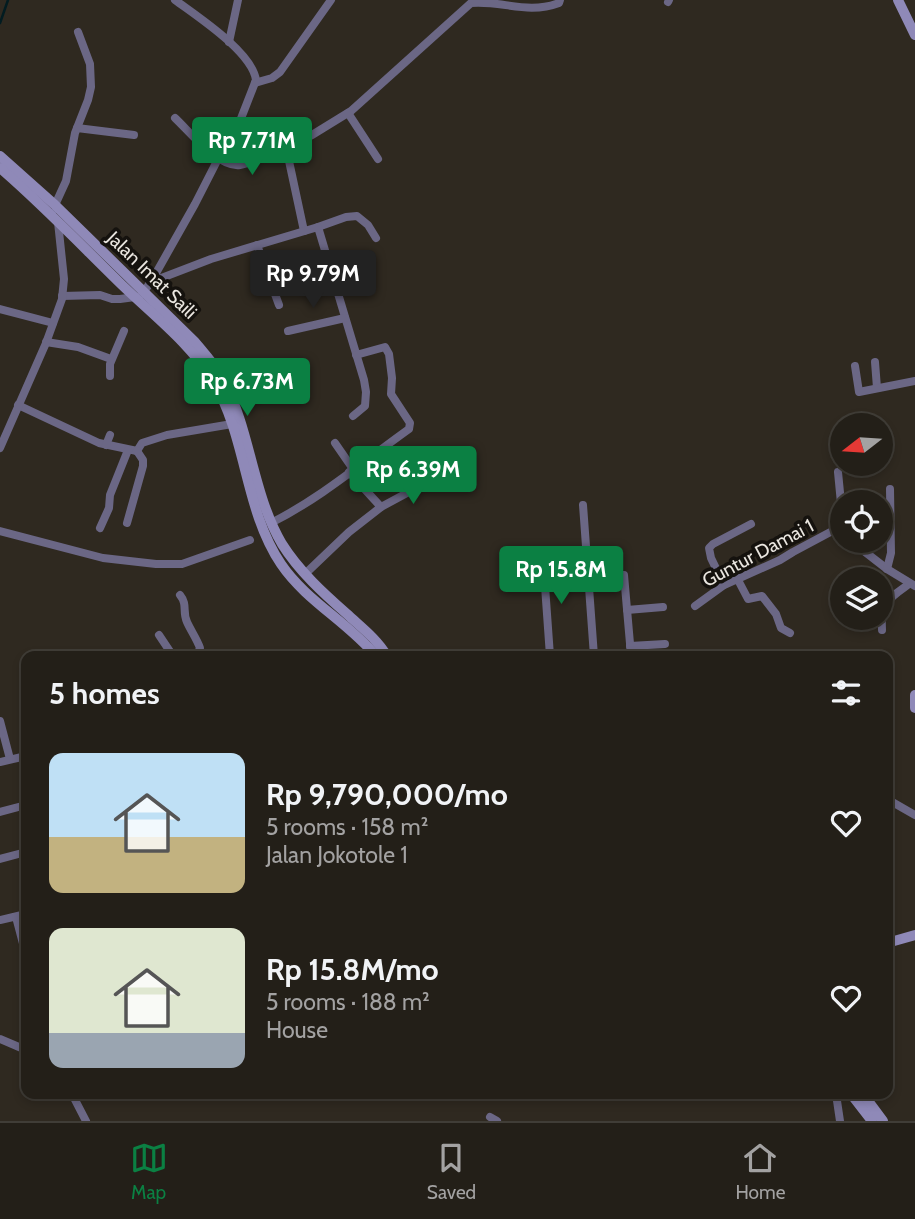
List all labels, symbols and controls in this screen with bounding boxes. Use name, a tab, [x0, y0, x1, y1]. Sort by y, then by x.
pin: Rp 7.71M	[180, 118, 324, 177]
text: Rp 7.71M	[208, 126, 296, 154]
street label: Jalan Imat Saili	[102, 226, 202, 324]
pin: Rp 9.79M	[241, 250, 385, 310]
text: Rp 9.79M	[266, 259, 360, 287]
pin: Rp 6.73M	[175, 358, 319, 418]
text: Rp 6.73M	[200, 367, 294, 395]
north arrow	[830, 413, 892, 476]
map controls	[830, 413, 893, 630]
pin: Rp 6.39M	[341, 447, 485, 506]
text: Rp 6.39M	[366, 455, 460, 483]
button: locate	[830, 490, 893, 553]
street label: Guntur Damai 1	[698, 514, 818, 592]
pin: Rp 15.8M	[489, 546, 633, 606]
text: Rp 15.8M	[515, 555, 607, 583]
button: layers	[830, 567, 893, 630]
icon: filters	[827, 674, 865, 712]
text: 5 homes	[49, 675, 160, 712]
text: Rp 9,790,000/mo	[266, 776, 508, 813]
icon: home	[105, 781, 189, 865]
icon: heart	[827, 804, 865, 842]
text: 5 rooms · 158 m²	[266, 813, 428, 841]
text: Jalan Jokotole 1	[266, 841, 408, 869]
text: Rp 15.8M/mo	[266, 951, 439, 988]
icon: home	[105, 956, 189, 1040]
icon: heart	[827, 979, 865, 1017]
text: 5 rooms · 188 m²	[266, 988, 430, 1016]
text: House	[266, 1016, 328, 1044]
tab: Map	[130, 1139, 168, 1204]
tab: Saved	[427, 1139, 476, 1204]
tab: Home	[735, 1139, 785, 1204]

